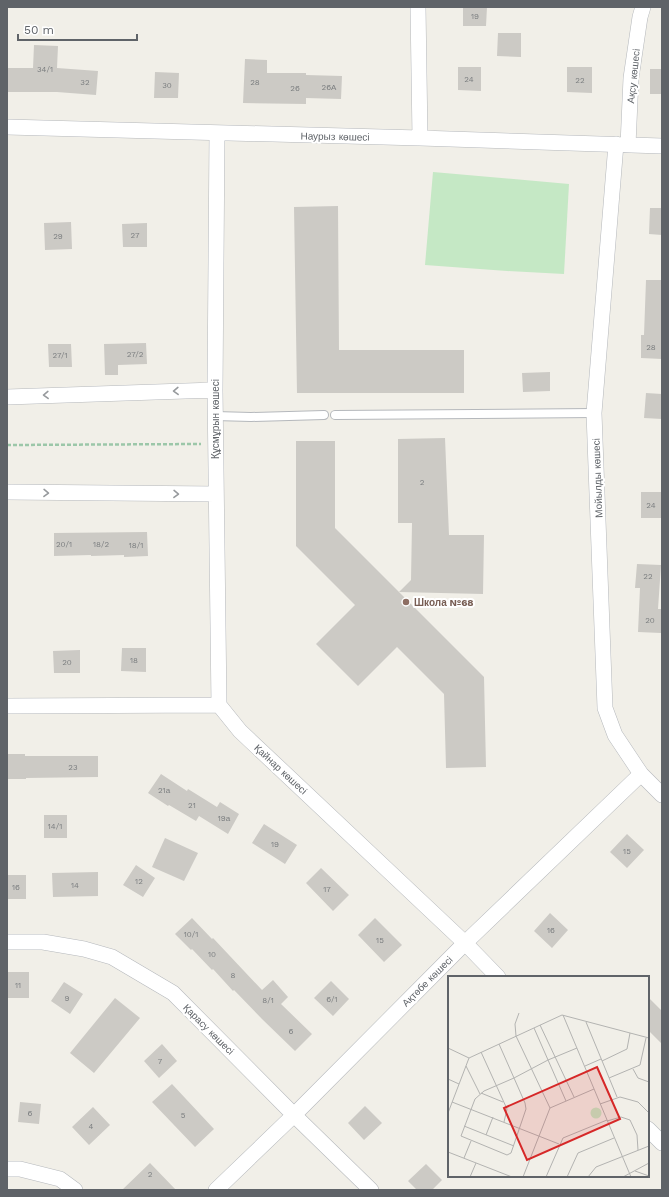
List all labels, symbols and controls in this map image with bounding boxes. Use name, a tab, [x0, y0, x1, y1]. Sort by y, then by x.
house number: 19	[471, 12, 479, 21]
scale bar	[18, 16, 137, 42]
text: 50 m	[24, 23, 54, 37]
street label: Ақсу көшесі	[625, 48, 642, 104]
house number: 34/1	[37, 65, 53, 74]
house number: 24	[464, 75, 474, 84]
house number: 22	[575, 76, 585, 85]
house number: 32	[80, 78, 90, 87]
house number: 28	[250, 78, 260, 87]
house number: 30	[162, 81, 172, 90]
house number: 26А	[322, 83, 337, 92]
house number: 26	[290, 84, 300, 93]
street label: Наурыз көшесі	[300, 130, 370, 143]
house number: 27	[131, 231, 140, 240]
house number: 29	[53, 232, 63, 241]
house number: 28	[646, 343, 656, 352]
house number: 27/2	[127, 350, 144, 359]
house number: 27/1	[52, 351, 68, 360]
street label: Құсмұрын көшесі	[210, 379, 221, 459]
one-way arrow	[173, 387, 179, 395]
one-way arrow	[43, 391, 49, 399]
street label: Мойылды көшесі	[591, 438, 604, 518]
house number: 2	[420, 478, 425, 487]
one-way arrow	[43, 488, 49, 497]
one-way arrow	[173, 490, 179, 498]
house number: 24	[646, 501, 656, 510]
house number: 20/1	[56, 540, 72, 549]
house number: 18/2	[93, 540, 109, 549]
house number: 18/1	[129, 541, 143, 550]
house number: 22	[643, 572, 653, 581]
marker: Школа №68	[401, 597, 411, 607]
place label: Школа №68	[414, 597, 474, 608]
house number: 20	[645, 616, 655, 625]
house number: 18	[130, 656, 138, 665]
house number: 20	[62, 658, 72, 667]
street label: Қайнар көшесі	[252, 742, 309, 797]
house number: 23	[68, 763, 78, 772]
house number: 21а	[158, 786, 171, 795]
house number: 21	[188, 801, 196, 810]
house number: 19а	[218, 814, 231, 823]
house number: 14/1	[48, 822, 62, 831]
house number: 19	[271, 840, 279, 849]
house number: 15	[623, 847, 631, 856]
house number: 12	[135, 877, 143, 886]
house number: 14	[71, 881, 79, 890]
house number: 16	[12, 883, 20, 892]
house number: 17	[323, 885, 331, 894]
house number: 16	[547, 926, 555, 935]
house number: 10/1	[184, 930, 198, 939]
house number: 15	[376, 936, 384, 945]
house number: 10	[208, 950, 216, 959]
street label: Ақтөбе көшесі	[400, 954, 455, 1009]
house number: 8	[231, 971, 236, 980]
inset map	[448, 976, 649, 1177]
house number: 11	[15, 981, 21, 990]
house number: 9	[65, 994, 70, 1003]
house number: 6/1	[326, 995, 338, 1004]
house number: 8/1	[262, 996, 274, 1005]
street label: Қарасу көшесі	[181, 1002, 236, 1057]
house number: 6	[289, 1027, 294, 1036]
house number: 7	[158, 1057, 163, 1066]
house number: 6	[28, 1109, 33, 1118]
house number: 5	[181, 1111, 186, 1120]
house number: 4	[89, 1122, 94, 1131]
house number: 2	[148, 1170, 153, 1179]

